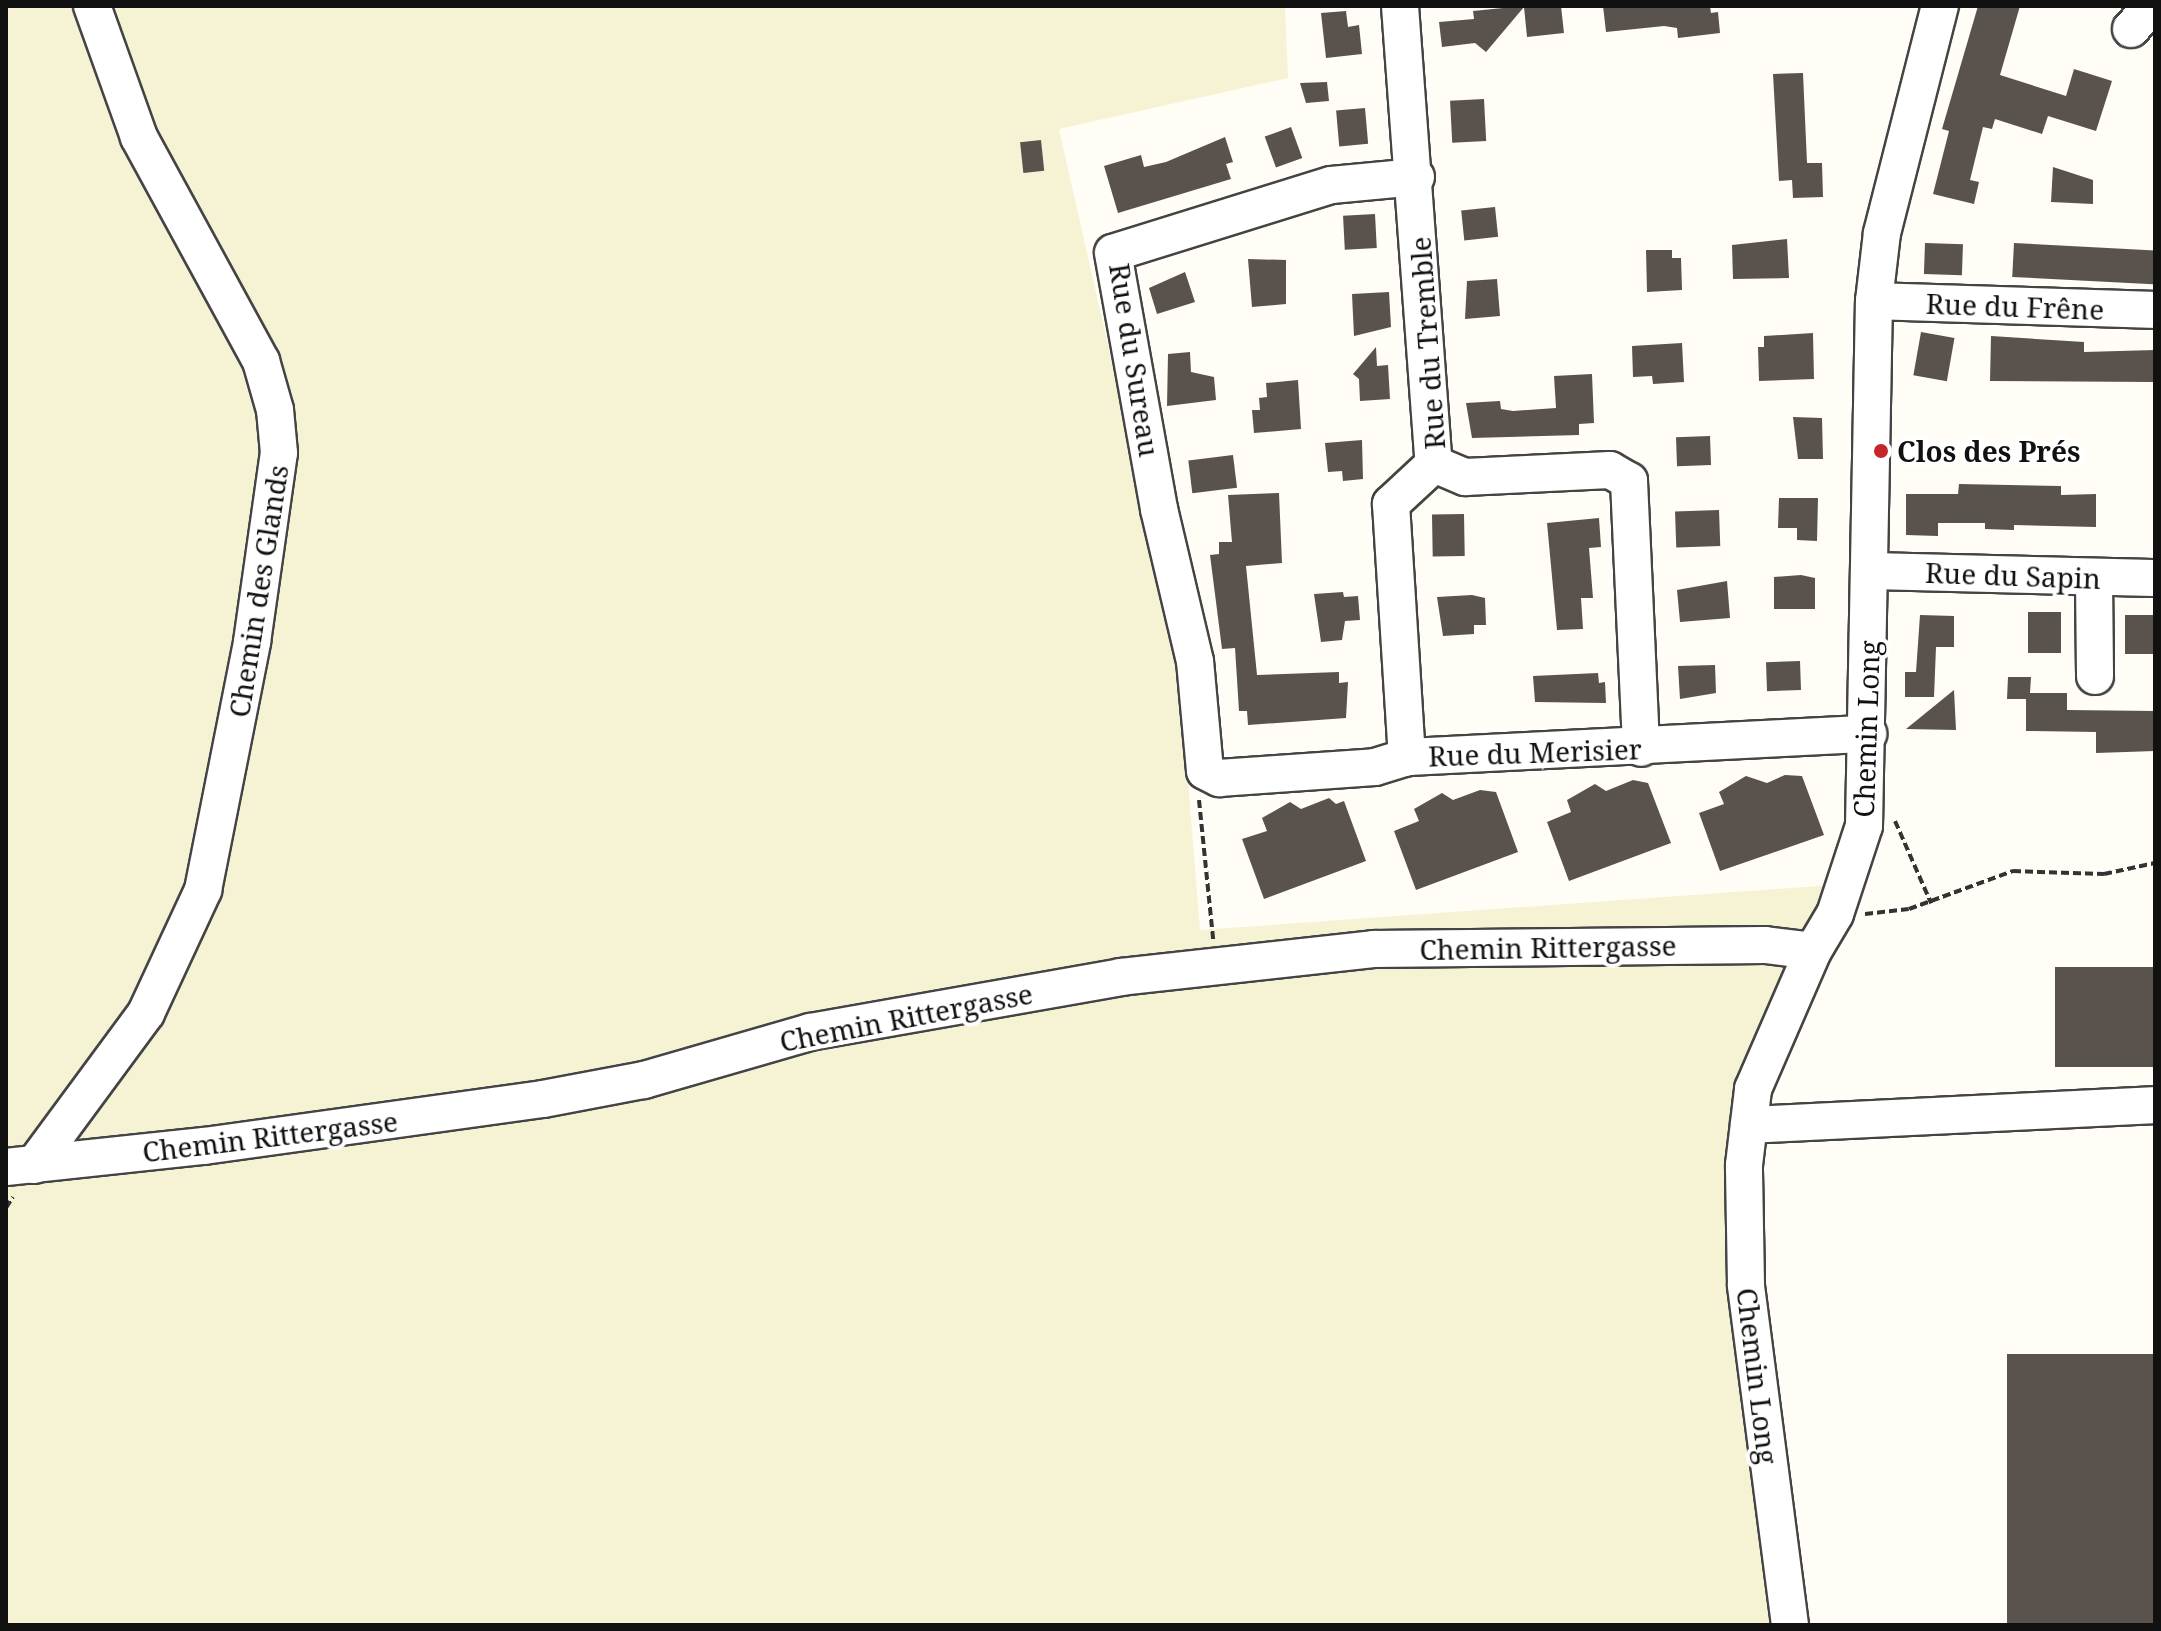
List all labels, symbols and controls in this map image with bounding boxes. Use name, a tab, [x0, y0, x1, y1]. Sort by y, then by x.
street label: Rue du Tremble	[1403, 235, 1451, 451]
street label: Rue du Sureau	[1103, 261, 1167, 459]
street label: Rue du Frêne	[1925, 286, 2105, 326]
place label: Clos des Prés	[1897, 434, 2080, 468]
marker: Clos des Prés	[1872, 442, 1890, 460]
street label: Chemin des Glands	[221, 462, 295, 720]
street label: Rue du Sapin	[1925, 555, 2101, 595]
street label: Chemin Long	[1846, 640, 1886, 818]
street label: Rue du Merisier	[1428, 731, 1642, 773]
street label: Chemin Rittergasse	[1419, 928, 1677, 966]
street label: Chemin Rittergasse	[777, 976, 1035, 1058]
street label: Chemin Rittergasse	[140, 1104, 400, 1168]
street label: Chemin Long	[1731, 1286, 1785, 1466]

